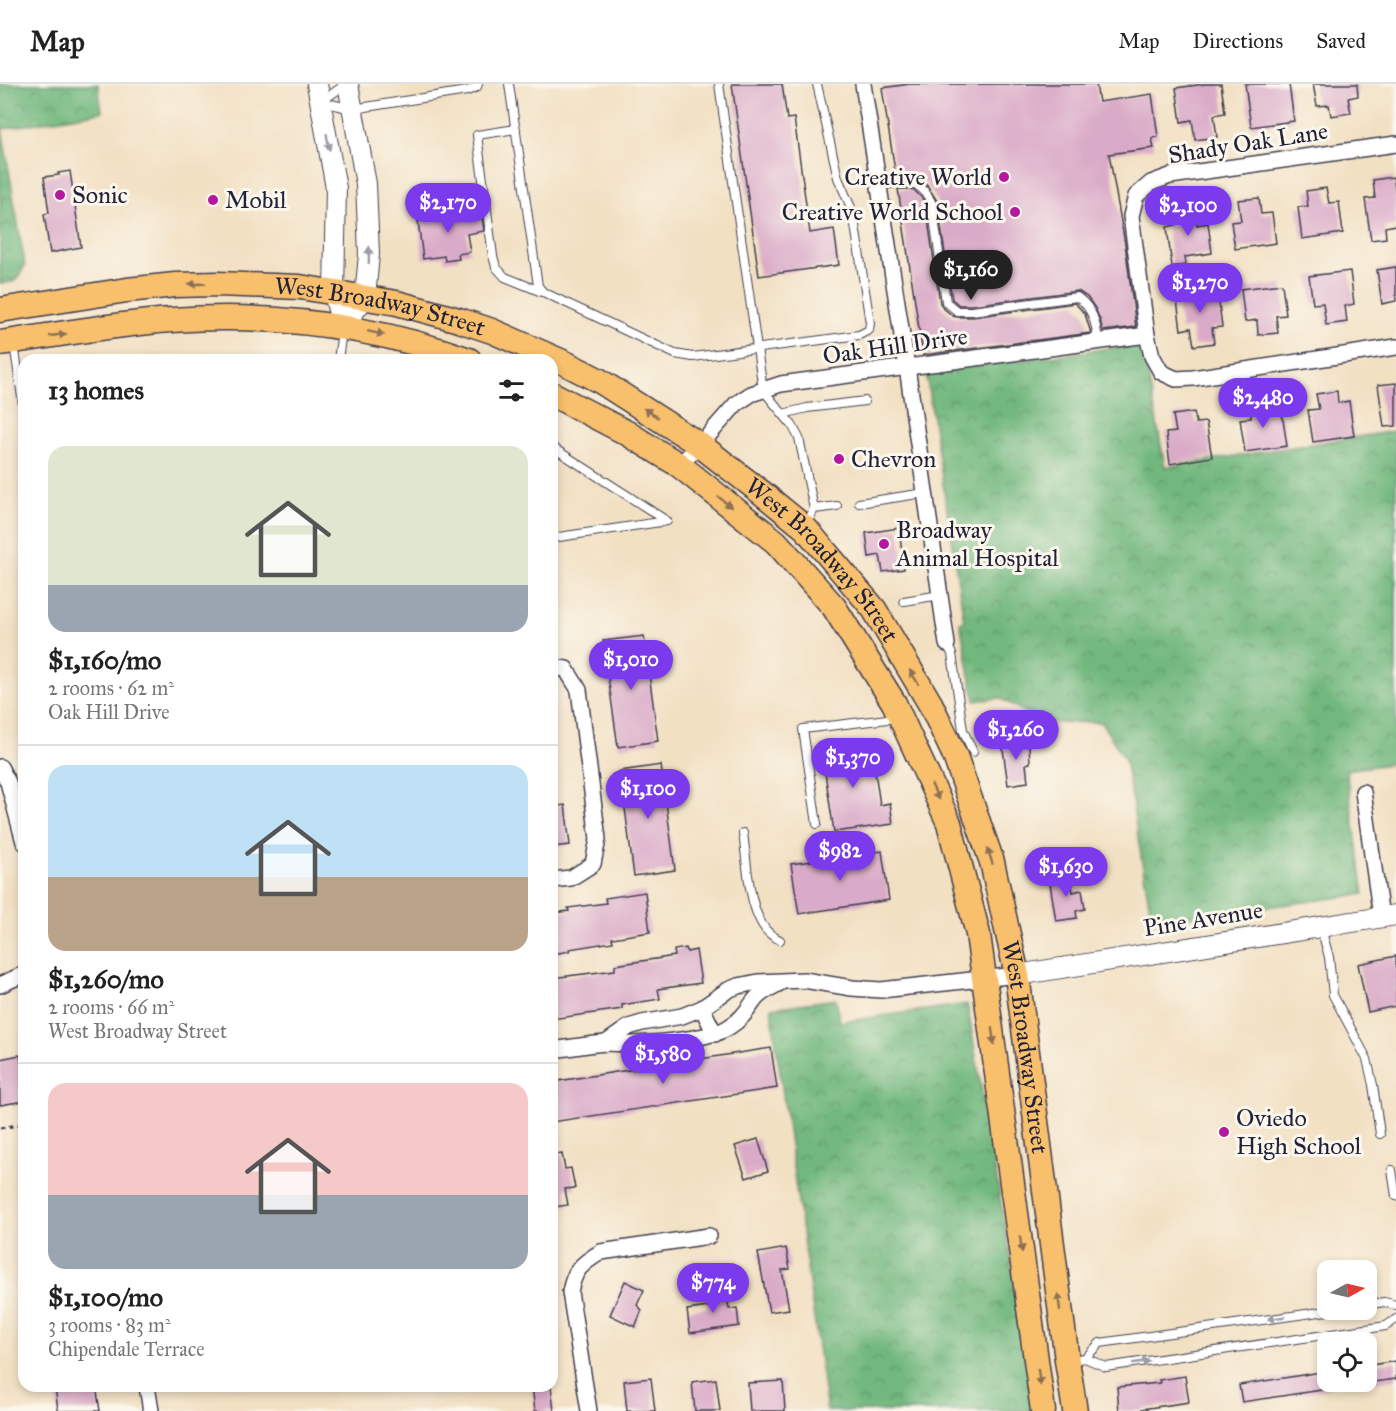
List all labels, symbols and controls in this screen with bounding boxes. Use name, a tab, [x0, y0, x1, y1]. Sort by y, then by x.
text: Map	[30, 24, 85, 59]
text: Map	[1119, 28, 1160, 54]
text: Directions	[1193, 28, 1283, 54]
text: Saved	[1316, 28, 1366, 54]
street label: Shady Oak Lane	[1166, 116, 1330, 170]
one-way arrow	[324, 132, 333, 151]
place label: Creative World	[844, 162, 992, 192]
marker: Creative World	[997, 170, 1011, 184]
place label: Sonic	[72, 180, 128, 210]
pin: $2,170	[399, 183, 497, 234]
place label: Mobil	[225, 185, 287, 215]
pin: $2,100	[1139, 186, 1237, 237]
marker: Sonic	[53, 188, 67, 202]
text: $2,170	[419, 190, 477, 214]
marker: Mobil	[206, 193, 220, 207]
text: $2,100	[1159, 193, 1217, 217]
place label: Creative World School	[782, 197, 1004, 227]
marker: Creative World School	[1008, 205, 1022, 219]
one-way arrow	[364, 246, 373, 265]
pin: $1,160	[922, 250, 1020, 301]
text: $1,160	[944, 257, 998, 281]
pin: $1,270	[1151, 263, 1249, 314]
text: $1,270	[1172, 270, 1228, 294]
street label: West Broadway Street	[274, 271, 490, 343]
one-way arrow	[188, 280, 207, 289]
street label: Oak Hill Drive	[821, 321, 969, 371]
one-way arrow	[367, 329, 386, 339]
one-way arrow	[48, 330, 67, 339]
text: 13 homes	[48, 374, 144, 406]
icon: filters	[495, 374, 528, 407]
pin: $2,480	[1214, 378, 1312, 429]
text: $2,480	[1232, 385, 1294, 409]
one-way arrow	[643, 407, 659, 418]
place label: Chevron	[851, 444, 936, 474]
marker: Chevron	[832, 452, 846, 466]
street label: West Broadway Street	[739, 471, 906, 648]
icon: home	[234, 485, 342, 593]
one-way arrow	[717, 495, 733, 508]
place label: Broadway Animal Hospital	[895, 515, 1059, 573]
marker: Broadway Animal Hospital	[877, 537, 891, 551]
pin: $1,010	[582, 640, 680, 691]
text: $1,160/mo	[48, 644, 161, 676]
text: $1,010	[603, 647, 659, 671]
one-way arrow	[909, 669, 920, 685]
text: 2 rooms · 62 m²	[48, 676, 174, 700]
text: Oak Hill Drive	[48, 700, 169, 724]
pin: $1,260	[967, 710, 1065, 761]
text: $1,260	[988, 717, 1044, 741]
pin: $1,370	[804, 738, 902, 789]
text: $1,370	[825, 745, 881, 769]
pin: $1,100	[599, 769, 697, 820]
text: $1,100	[620, 776, 676, 800]
one-way arrow	[930, 783, 939, 800]
icon: home	[234, 804, 342, 912]
pin: $982	[804, 831, 876, 882]
text: $982	[818, 838, 862, 862]
one-way arrow	[985, 847, 994, 865]
pin: $1,630	[1017, 847, 1115, 898]
text: $1,630	[1039, 854, 1093, 878]
street label: Pine Avenue	[1141, 895, 1265, 943]
street label: West Broadway Street	[995, 938, 1055, 1156]
text: $1,260/mo	[48, 963, 164, 995]
text: 2 rooms · 66 m²	[48, 995, 174, 1019]
text: West Broadway Street	[48, 1019, 227, 1043]
one-way arrow	[988, 1027, 997, 1046]
pin: $1,580	[614, 1034, 712, 1085]
text: $1,580	[635, 1041, 691, 1065]
place label: Oviedo High School	[1236, 1103, 1362, 1161]
icon: home	[234, 1122, 342, 1230]
marker: Oviedo High School	[1217, 1125, 1231, 1139]
one-way arrow	[1016, 1235, 1025, 1254]
north arrow	[1317, 1260, 1377, 1320]
map controls	[1317, 1260, 1377, 1392]
pin: $774	[677, 1263, 749, 1314]
text: $774	[691, 1270, 735, 1294]
text: $1,100/mo	[48, 1281, 163, 1313]
one-way arrow	[1055, 1293, 1064, 1312]
text: 3 rooms · 83 m²	[48, 1313, 171, 1337]
one-way arrow	[1266, 1313, 1285, 1322]
button: locate	[1317, 1332, 1377, 1392]
text: Chipendale Terrace	[48, 1337, 205, 1361]
one-way arrow	[1132, 1358, 1151, 1367]
one-way arrow	[1034, 1367, 1043, 1386]

